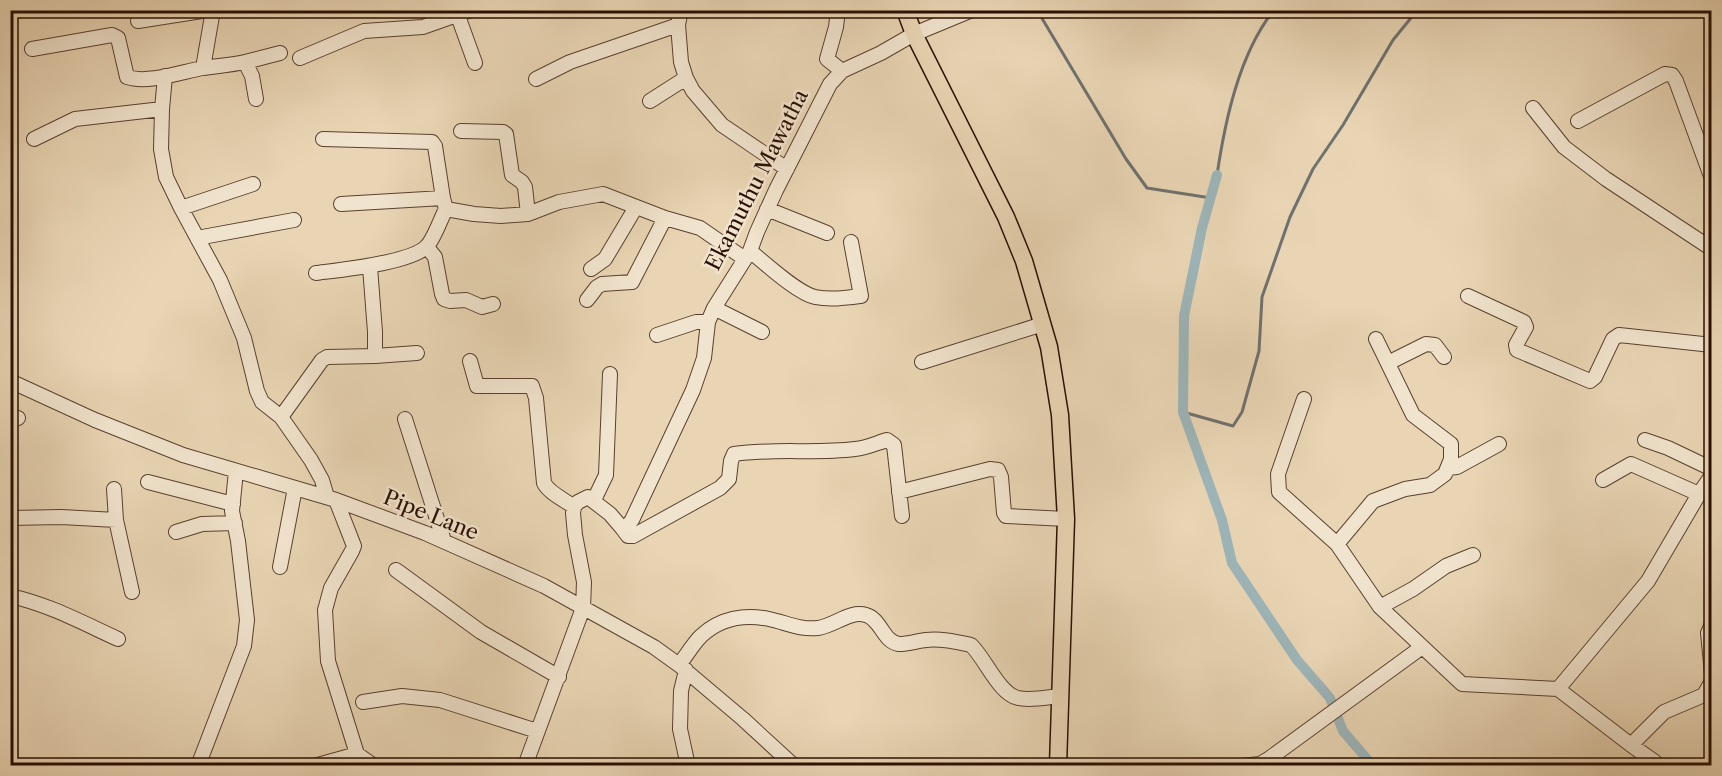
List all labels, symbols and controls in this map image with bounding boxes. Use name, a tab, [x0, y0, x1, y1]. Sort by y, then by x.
street label: Ekamuthu Mawatha	[700, 84, 813, 275]
street label: Pipe Lane	[380, 484, 482, 545]

